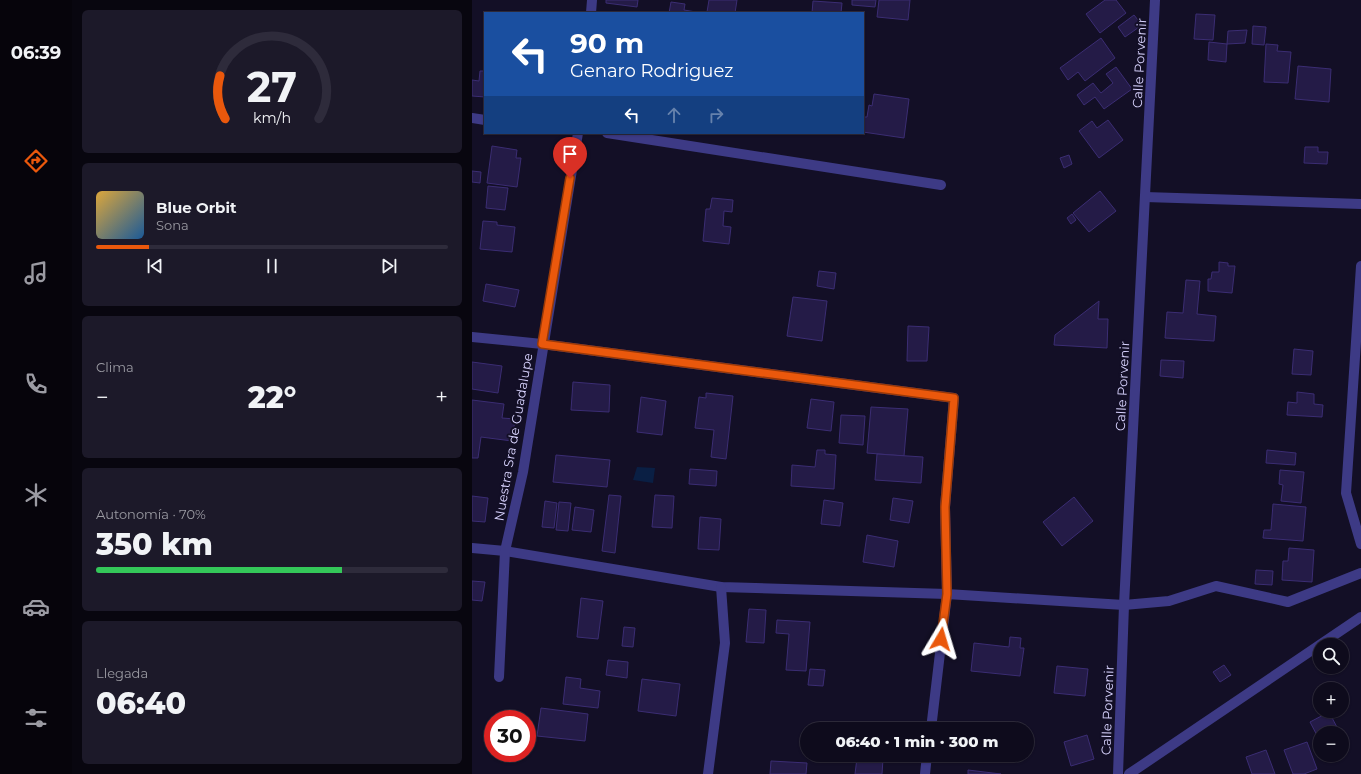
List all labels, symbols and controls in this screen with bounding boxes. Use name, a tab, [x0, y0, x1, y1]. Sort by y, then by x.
street label: Calle Porvenir	[1129, 18, 1149, 108]
text: 90 m	[570, 26, 644, 60]
icon: left	[504, 28, 556, 80]
text: 06:39	[11, 42, 61, 64]
text: Genaro Rodriguez	[570, 60, 733, 82]
text: 27	[247, 62, 297, 112]
icon: left	[621, 104, 643, 126]
icon: ahead	[663, 104, 685, 126]
icon: right	[705, 104, 727, 126]
text: km/h	[253, 109, 291, 127]
pin	[553, 137, 587, 178]
icon: arrive	[559, 143, 581, 165]
icon: directions	[22, 147, 50, 175]
text: Blue Orbit	[156, 198, 236, 217]
text: Sona	[156, 217, 189, 233]
icon: previous	[144, 255, 166, 277]
icon: pause	[261, 255, 283, 277]
icon: next	[378, 255, 400, 277]
icon: music	[22, 259, 50, 287]
street label: Calle Porvenir	[1112, 341, 1132, 431]
street label: Nuestra Sra de Guadalupe	[490, 352, 536, 522]
text: Clima	[96, 359, 134, 375]
icon: phone	[22, 370, 50, 398]
text: 22°	[248, 379, 296, 416]
text: −	[96, 384, 109, 411]
text: +	[435, 384, 448, 411]
icon: climate	[22, 481, 50, 509]
text: Autonomía · 70%	[96, 506, 206, 522]
text: 350 km	[96, 526, 213, 563]
icon: car	[22, 593, 50, 621]
position arrow	[920, 618, 962, 660]
map controls	[1313, 638, 1349, 762]
button: search	[1313, 638, 1349, 674]
text: Llegada	[96, 665, 148, 681]
street label: Calle Porvenir	[1097, 665, 1117, 755]
button: +	[1313, 682, 1349, 718]
text: 06:40	[96, 685, 186, 722]
icon: filters	[22, 704, 50, 732]
speed limit sign: 30	[484, 710, 536, 762]
button: −	[1313, 726, 1349, 762]
text: 06:40 · 1 min · 300 m	[835, 732, 999, 751]

